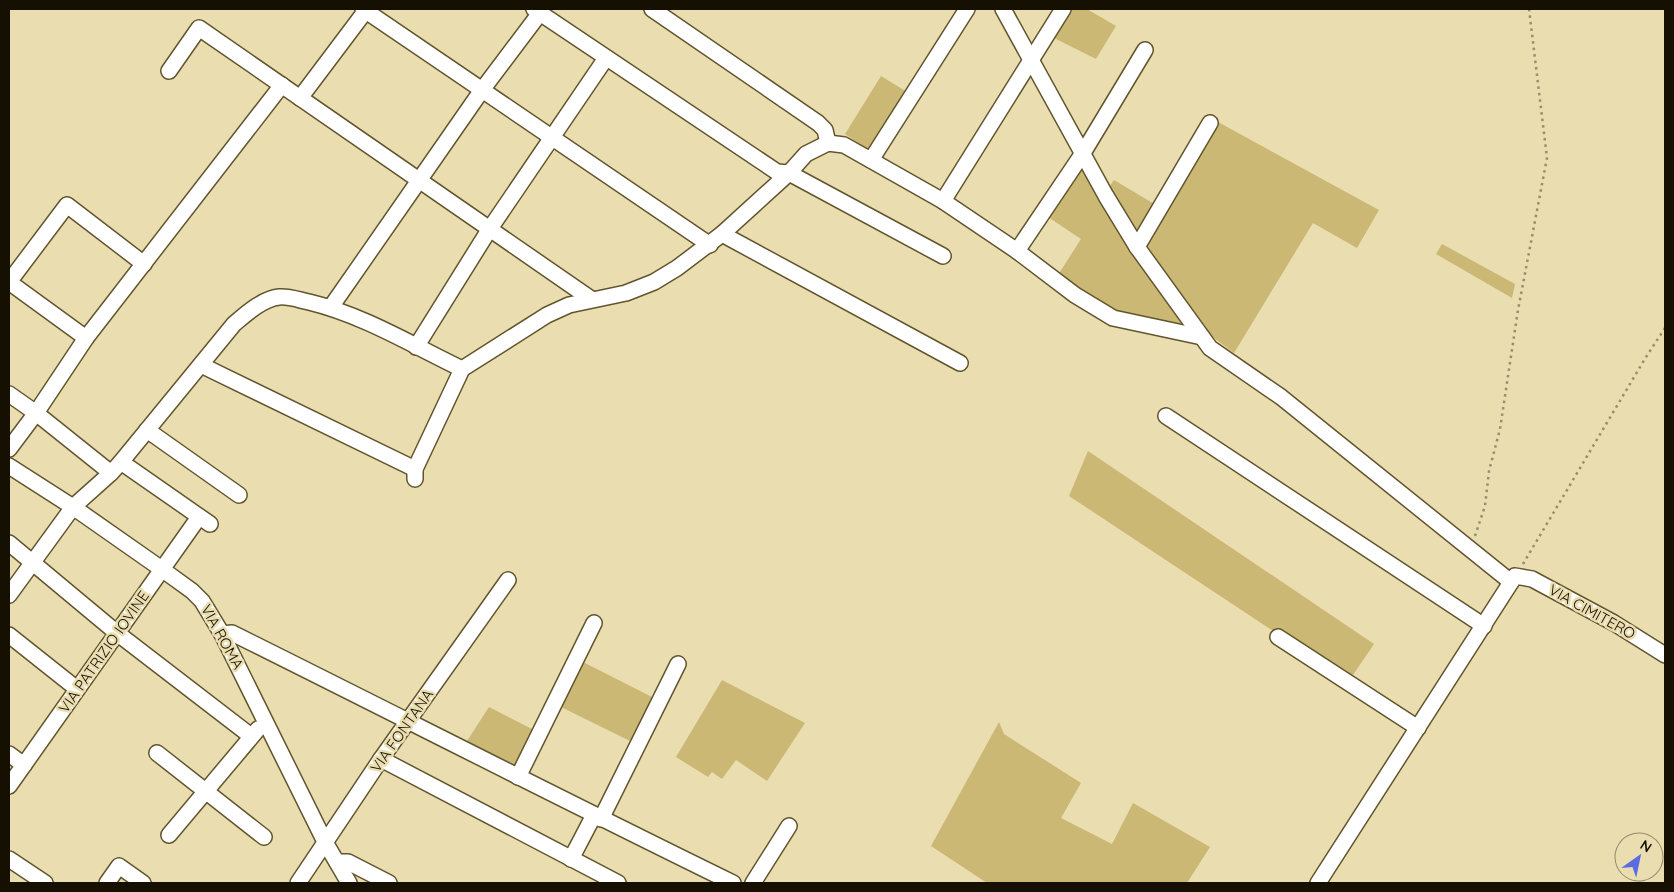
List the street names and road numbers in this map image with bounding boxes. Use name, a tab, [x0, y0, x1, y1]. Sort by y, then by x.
street label: VIA CIMITERO	[1546, 580, 1639, 643]
street label: VIA PATRIZIO IOVINE	[54, 587, 153, 717]
street label: VIA ROMA	[197, 601, 248, 673]
street label: VIA FONTANA	[366, 685, 437, 776]

